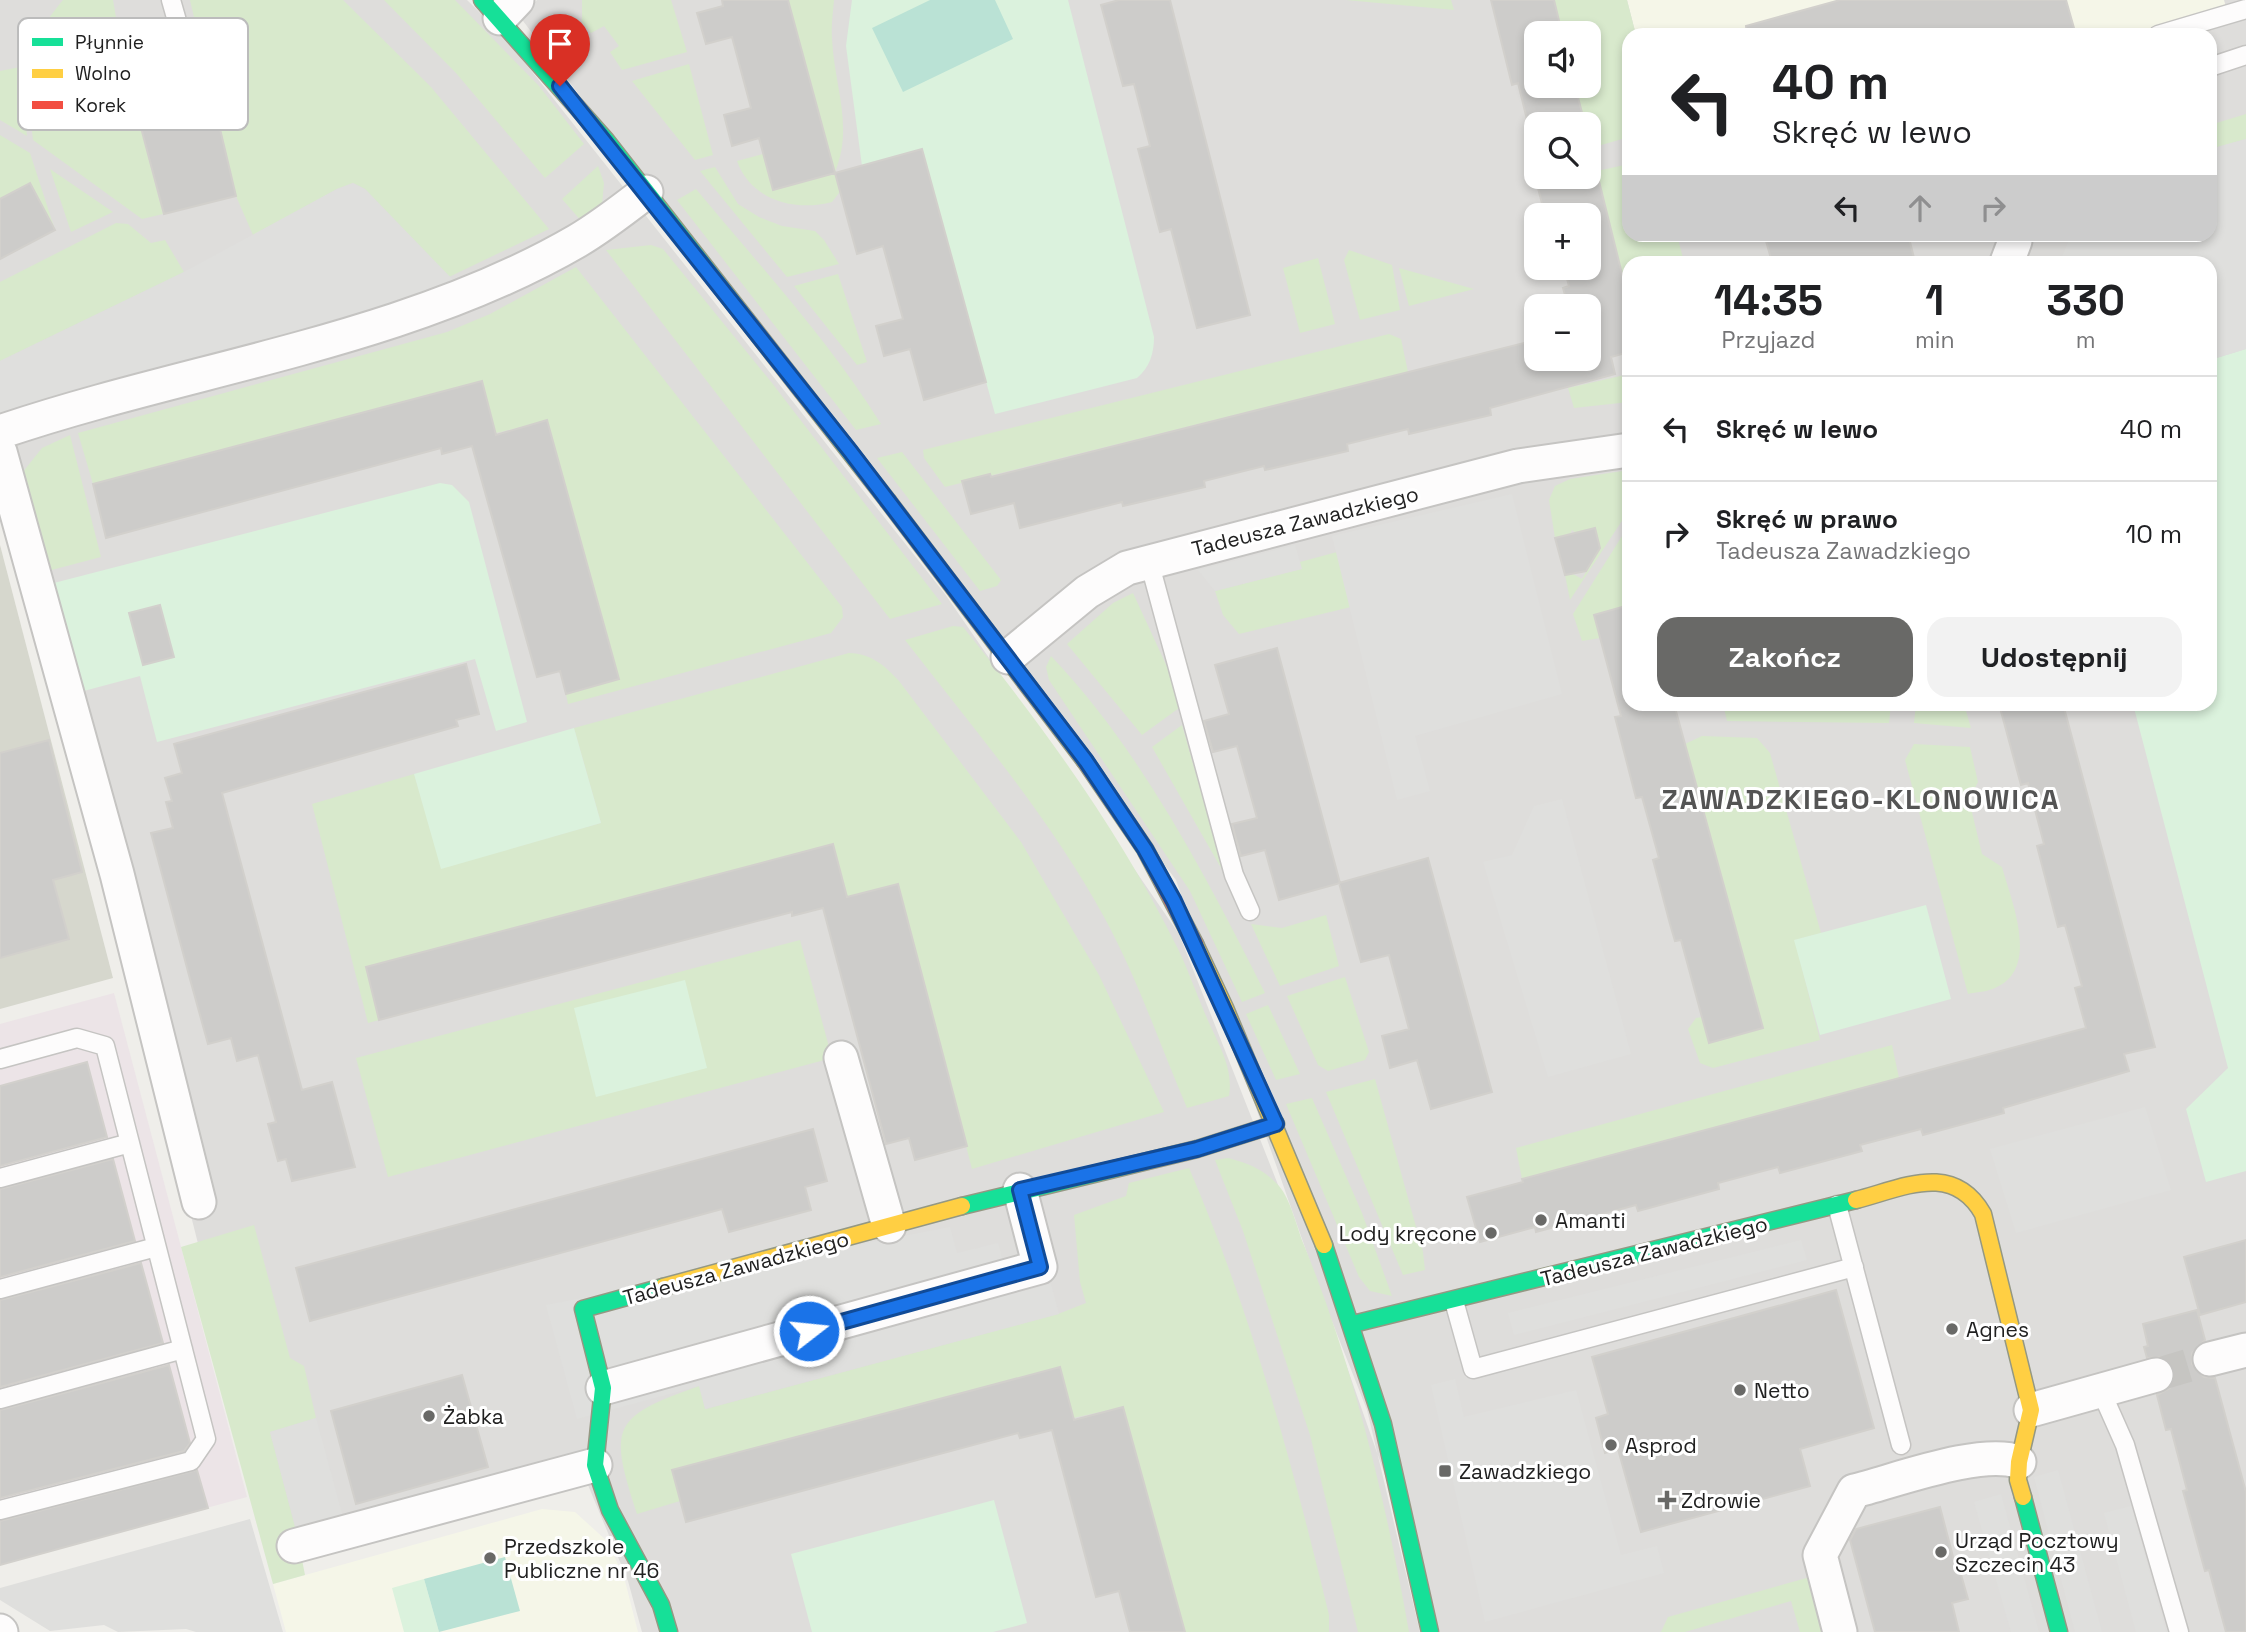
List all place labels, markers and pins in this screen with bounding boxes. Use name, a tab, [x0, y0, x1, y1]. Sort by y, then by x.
pin	[530, 14, 590, 86]
place label: Amanti	[1555, 1207, 1626, 1234]
marker: Amanti	[1533, 1212, 1549, 1228]
place label: Lody kręcone	[1339, 1220, 1477, 1247]
marker: Lody kręcone	[1483, 1225, 1499, 1241]
place label: Agnes	[1966, 1316, 2029, 1343]
marker: Agnes	[1944, 1321, 1960, 1337]
place label: Netto	[1754, 1377, 1810, 1404]
marker: Netto	[1732, 1382, 1748, 1398]
place label: Żabka	[443, 1403, 504, 1430]
marker: Żabka	[421, 1408, 437, 1424]
place label: Asprod	[1625, 1432, 1697, 1459]
marker: Asprod	[1603, 1437, 1619, 1453]
place label: Zawadzkiego	[1459, 1458, 1591, 1485]
marker: Zawadzkiego	[1437, 1463, 1453, 1479]
place label: Zdrowie	[1681, 1487, 1761, 1514]
marker: Zdrowie	[1659, 1492, 1675, 1508]
place label: Urząd Pocztowy Szczecin 43	[1955, 1527, 2119, 1578]
place label: Przedszkole Publiczne nr 46	[504, 1533, 659, 1584]
marker: Urząd Pocztowy Szczecin 43	[1933, 1544, 1949, 1560]
marker: Przedszkole Publiczne nr 46	[482, 1550, 498, 1566]

